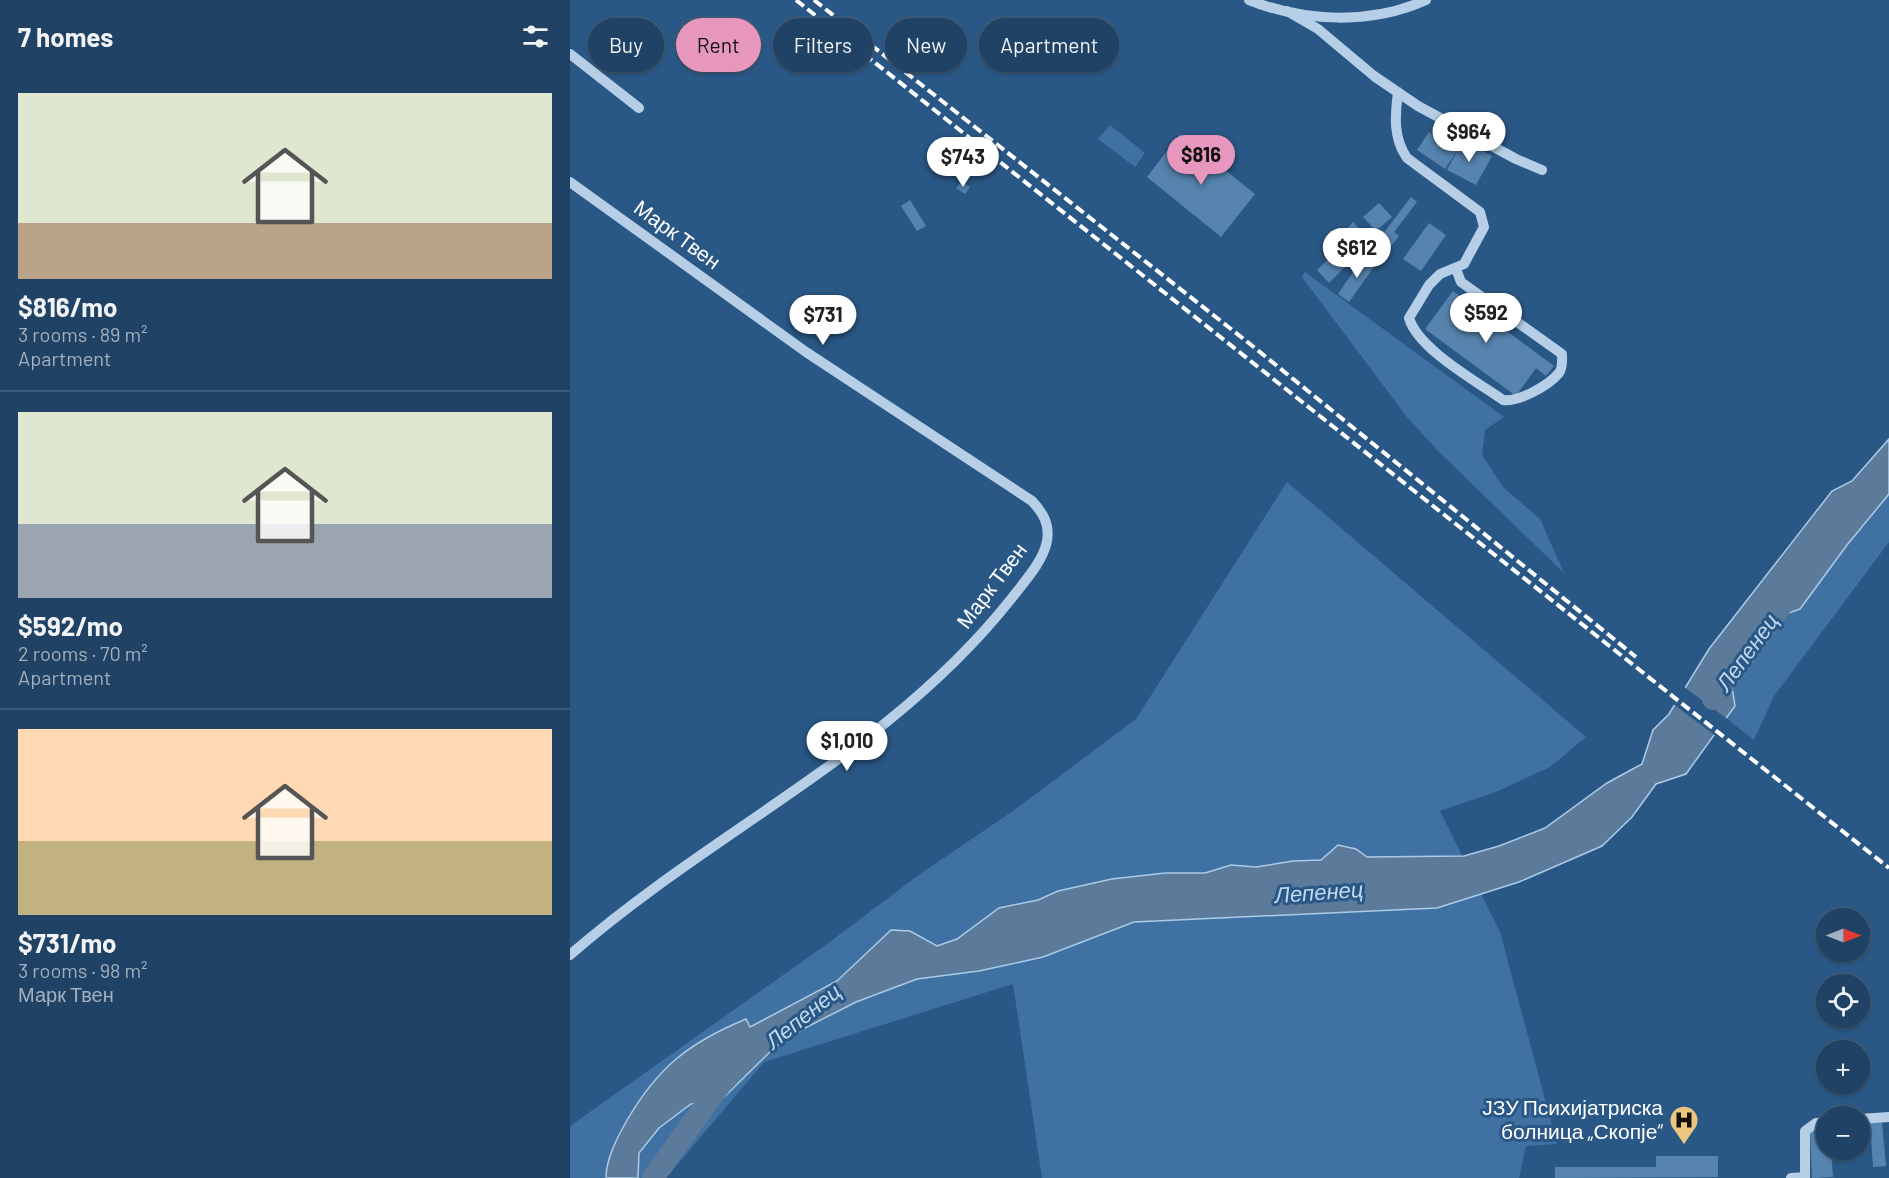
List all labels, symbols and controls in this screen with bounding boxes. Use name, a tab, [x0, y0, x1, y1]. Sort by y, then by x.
chip: Buy	[588, 18, 664, 72]
chip: Rent	[676, 18, 761, 72]
chip: Filters	[773, 18, 873, 72]
chip: New	[885, 18, 967, 72]
chip: Apartment	[979, 18, 1119, 72]
icon: filters	[519, 20, 552, 53]
text: 7 homes	[18, 21, 113, 52]
pin: $964	[1433, 112, 1505, 163]
text: $964	[1447, 119, 1491, 143]
icon: home	[231, 132, 339, 240]
pin: $816	[1165, 135, 1237, 186]
pin: $743	[927, 137, 999, 188]
text: $816	[1181, 142, 1221, 166]
text: $743	[941, 144, 985, 168]
street label: Марк Твен	[630, 194, 726, 273]
pin: $612	[1321, 228, 1393, 279]
text: $612	[1337, 235, 1377, 259]
text: $816/mo	[18, 291, 117, 322]
pin: $592	[1450, 293, 1522, 344]
pin: $731	[787, 295, 859, 346]
text: $592	[1464, 300, 1508, 324]
text: $731	[803, 302, 843, 326]
text: 3 rooms · 89 m²	[18, 322, 148, 346]
text: Apartment	[18, 346, 111, 370]
icon: home	[231, 451, 339, 559]
street label: Марк Твен	[951, 537, 1031, 633]
water label: Лепенец	[1708, 608, 1784, 697]
text: $592/mo	[18, 610, 123, 641]
text: 2 rooms · 70 m²	[18, 641, 148, 665]
text: Apartment	[18, 665, 111, 689]
pin: $1,010	[798, 721, 896, 772]
text: $1,010	[821, 728, 873, 752]
icon: home	[231, 768, 339, 876]
water label: Лепенец	[1272, 875, 1364, 908]
north arrow	[1816, 908, 1870, 962]
map controls	[1816, 908, 1870, 1160]
text: $731/mo	[18, 927, 117, 958]
text: 3 rooms · 98 m²	[18, 958, 148, 982]
button: locate	[1816, 974, 1870, 1028]
water label: Лепенец	[758, 977, 846, 1055]
text: Марк Твен	[18, 982, 114, 1006]
button: +	[1816, 1040, 1870, 1094]
place label: ЈЗУ Психијатриска болница „Скопје“	[1482, 1094, 1663, 1143]
hospital icon: ЈЗУ Психијатриска болница „Скопје“	[1668, 1104, 1700, 1146]
button: −	[1816, 1106, 1870, 1160]

